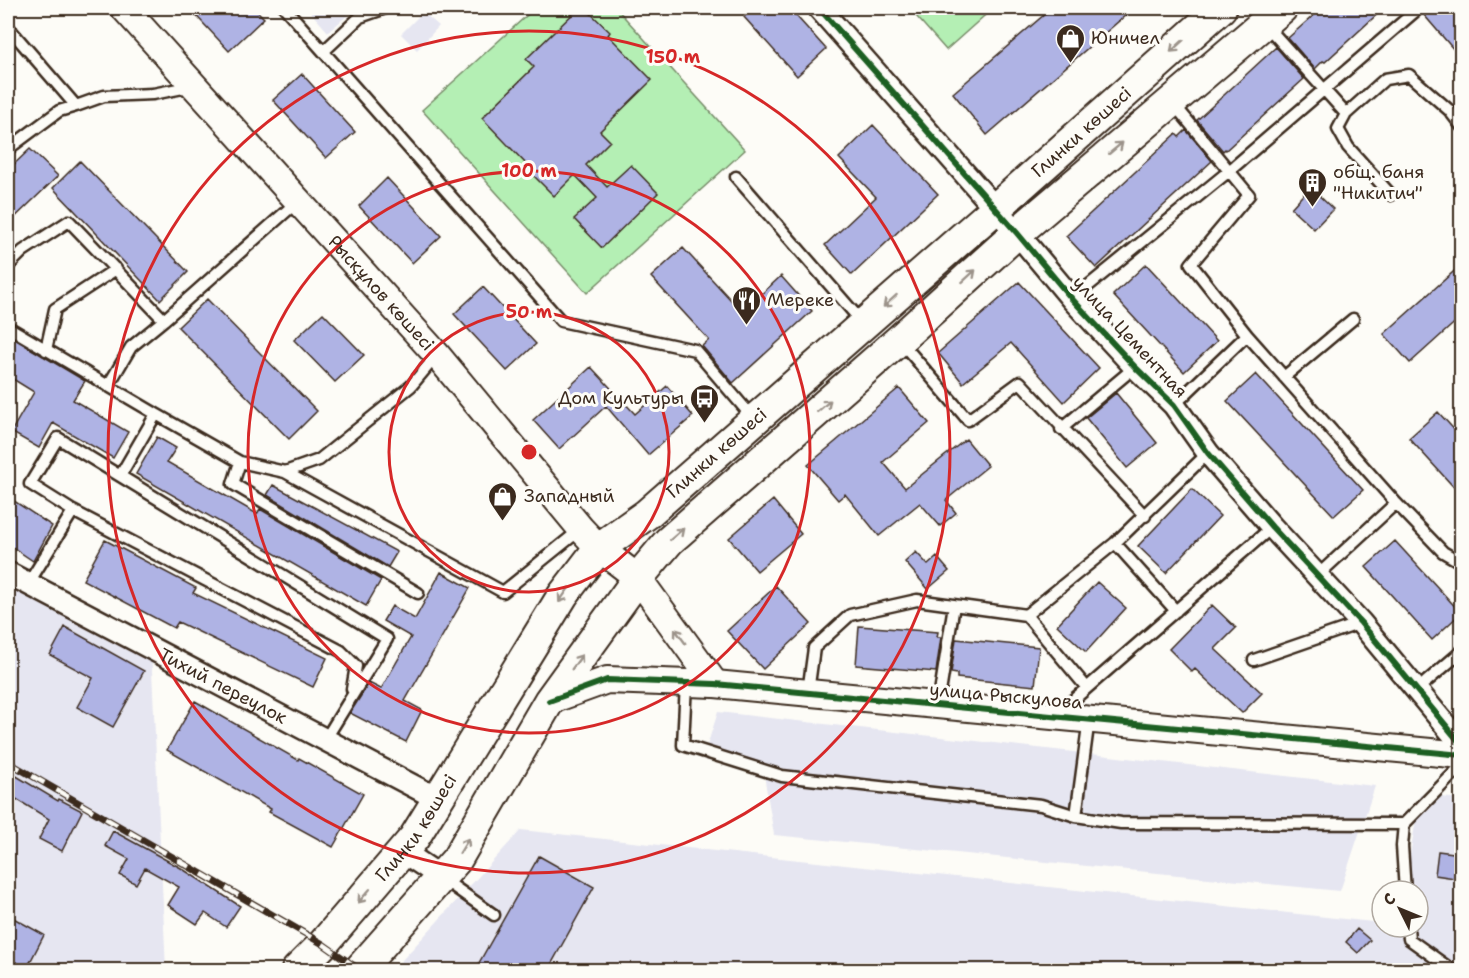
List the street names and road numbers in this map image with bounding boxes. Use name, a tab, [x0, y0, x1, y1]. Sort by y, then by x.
street label: Глинки көшесі	[1026, 81, 1137, 183]
street label: Рысқұлов көшесі	[323, 230, 440, 356]
street label: улица Цементная	[1067, 271, 1193, 403]
street label: Глинки көшесі	[661, 402, 772, 504]
street label: Тихий переулок	[155, 643, 292, 730]
street label: улица Рыскулова	[928, 677, 1084, 715]
street label: Глинки көшесі	[370, 770, 462, 887]

